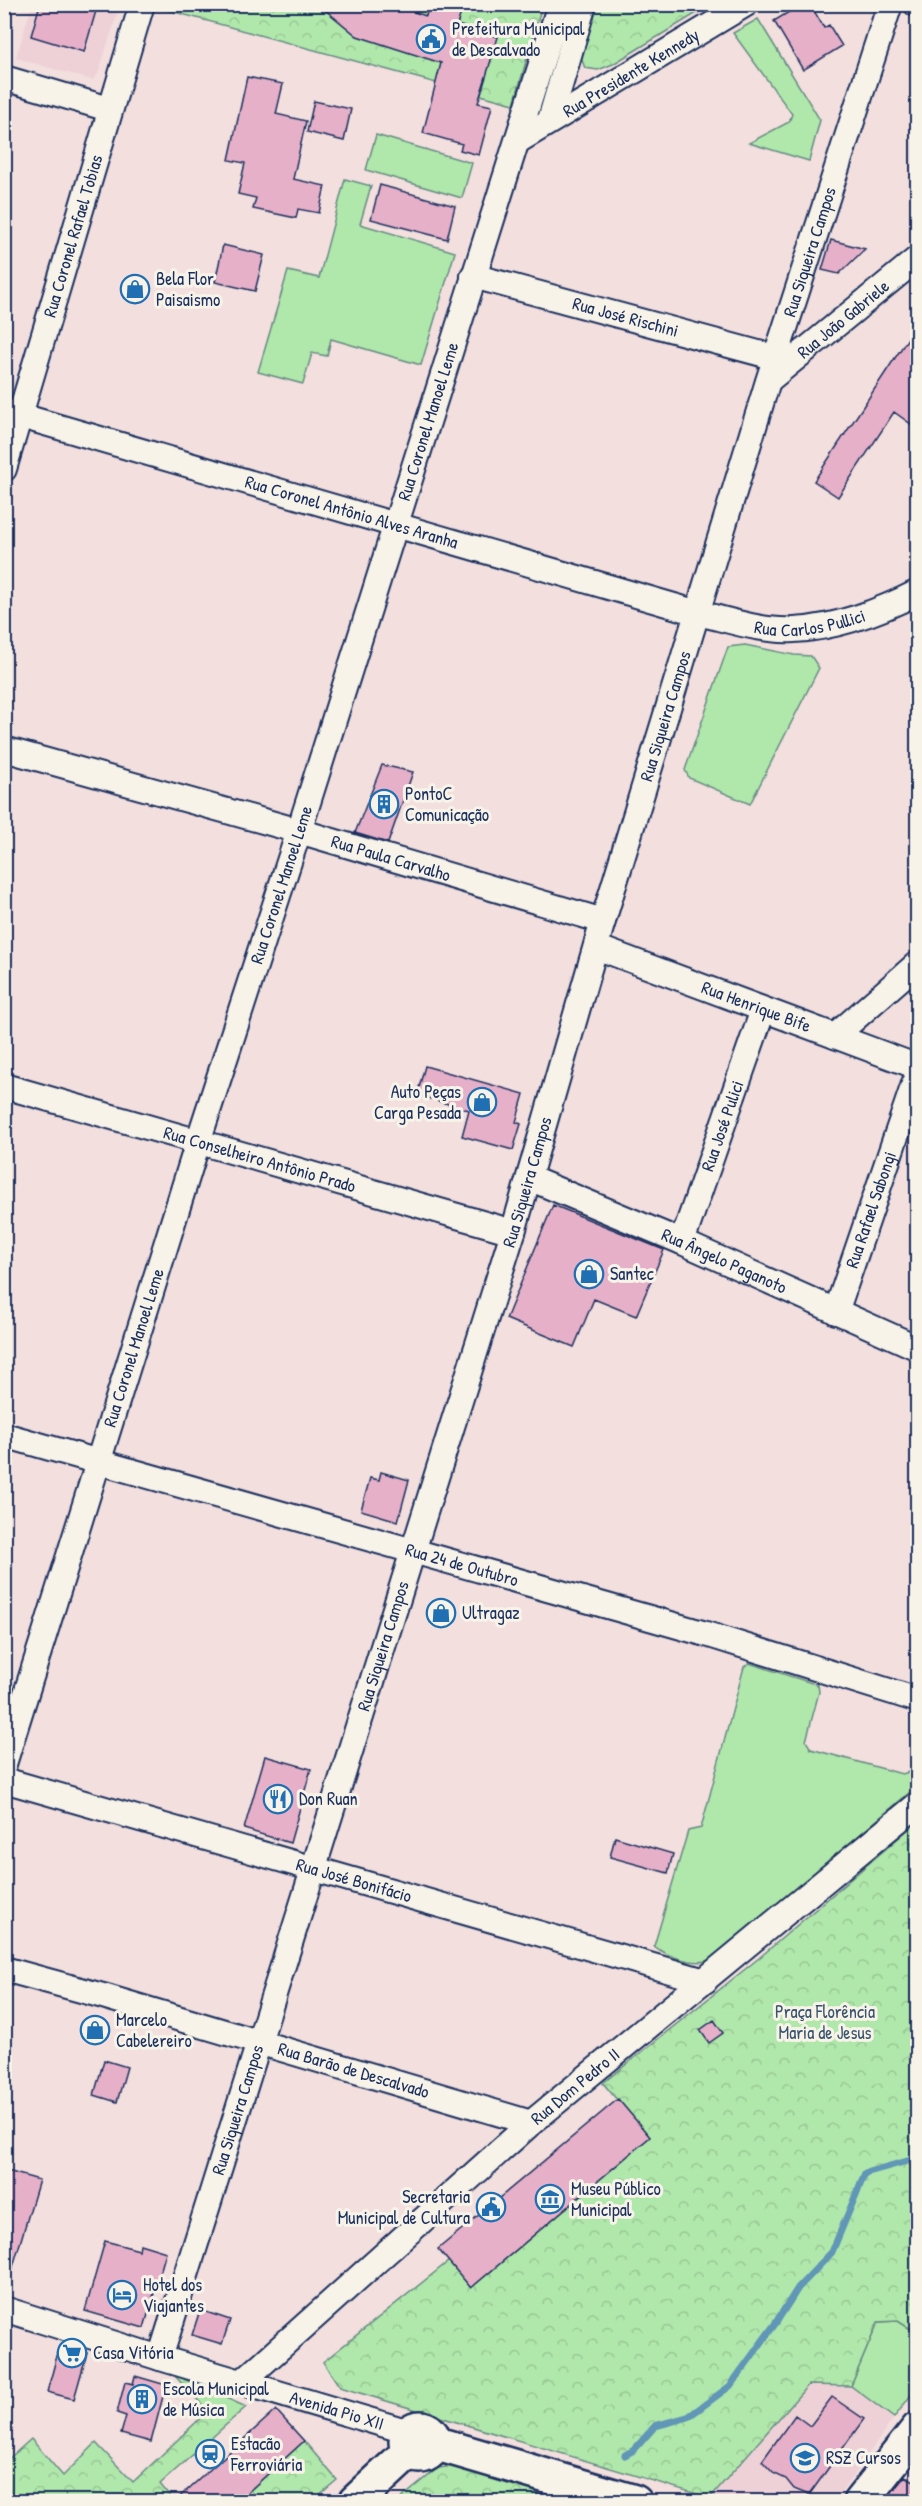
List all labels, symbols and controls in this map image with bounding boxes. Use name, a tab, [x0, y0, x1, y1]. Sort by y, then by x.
place label: Prefeitura Municipal de Descalvado	[452, 16, 585, 62]
street label: Rua Presidente Kennedy	[558, 22, 704, 123]
public building icon: Prefeitura Municipal de Descalvado	[415, 23, 447, 55]
street label: Rua Coronel Rafael Tobias	[37, 152, 109, 320]
street label: Rua Siqueira Campos	[777, 184, 842, 320]
place label: Bela Flor Paisaismo	[156, 266, 220, 312]
shop icon: Bela Flor Paisaismo	[119, 273, 151, 305]
street label: Rua João Gabriele	[792, 274, 894, 364]
street label: Rua José Rischini	[570, 290, 681, 343]
street label: Rua Coronel Manoel Leme	[391, 339, 464, 504]
street label: Rua Coronel Antônio Alves Aranha	[242, 469, 461, 555]
street label: Rua Carlos Pullici	[752, 603, 869, 642]
street label: Rua Siqueira Campos	[633, 648, 697, 784]
place label: PontoC Comunicação	[405, 781, 489, 827]
building icon: PontoC Comunicação	[368, 788, 400, 820]
street label: Rua Coronel Manoel Leme	[244, 802, 318, 967]
street label: Rua Paula Carvalho	[328, 828, 454, 887]
street label: Rua Henrique Bife	[698, 974, 815, 1038]
street label: Rua José Pulici	[695, 1077, 749, 1174]
place label: Auto Peças Carga Pesada	[374, 1079, 461, 1125]
shop icon: Auto Peças Carga Pesada	[466, 1086, 498, 1118]
street label: Rua Siqueira Campos	[496, 1114, 558, 1250]
street label: Rua Conselheiro Antônio Prado	[161, 1119, 359, 1198]
street label: Rua Rafael Sabongi	[839, 1148, 902, 1271]
street label: Rua Ângelo Paganoto	[658, 1222, 791, 1299]
shop icon: Santec	[573, 1258, 605, 1290]
place label: Santec	[610, 1261, 654, 1286]
street label: Rua Coronel Manoel Leme	[97, 1265, 170, 1430]
street label: Rua 24 de Outubro	[403, 1536, 522, 1592]
street label: Rua Siqueira Campos	[351, 1578, 415, 1714]
shop icon: Ultragaz	[425, 1597, 457, 1629]
place label: Ultragaz	[462, 1600, 520, 1625]
restaurant icon: Don Ruan	[262, 1783, 294, 1815]
place label: Don Ruan	[299, 1786, 358, 1811]
street label: Rua José Bonifácio	[293, 1851, 415, 1908]
park label: Praça Florência Maria de Jesus	[775, 1999, 875, 2045]
place label: Marcelo Cabelereiro	[116, 2007, 192, 2053]
shop icon: Marcelo Cabelereiro	[79, 2014, 111, 2046]
street label: Rua Barão de Descalvado	[275, 2036, 432, 2104]
street label: Rua Siqueira Campos	[205, 2042, 269, 2178]
street label: Rua Dom Pedro II	[525, 2042, 625, 2130]
place label: Museu Público Municipal	[571, 2176, 661, 2222]
museum icon: Museu Público Municipal	[534, 2183, 566, 2215]
place label: Secretaria Municipal de Cultura	[338, 2184, 470, 2230]
public building icon: Secretaria Municipal de Cultura	[475, 2191, 507, 2223]
place label: Hotel dos Viajantes	[143, 2272, 204, 2318]
hotel icon: Hotel dos Viajantes	[106, 2279, 138, 2311]
supermarket icon: Casa Vitória	[56, 2337, 88, 2369]
place label: Casa Vitória	[93, 2340, 174, 2365]
place label: Escola Municipal de Música	[163, 2376, 269, 2422]
building icon: Escola Municipal de Música	[126, 2383, 158, 2415]
street label: Avenida Pio XII	[287, 2384, 387, 2436]
place label: Estacão Ferroviária	[230, 2431, 302, 2477]
station icon: Estacão Ferroviária	[194, 2438, 226, 2470]
school or university icon: RSZ Cursos	[789, 2442, 821, 2474]
place label: RSZ Cursos	[826, 2445, 901, 2470]

